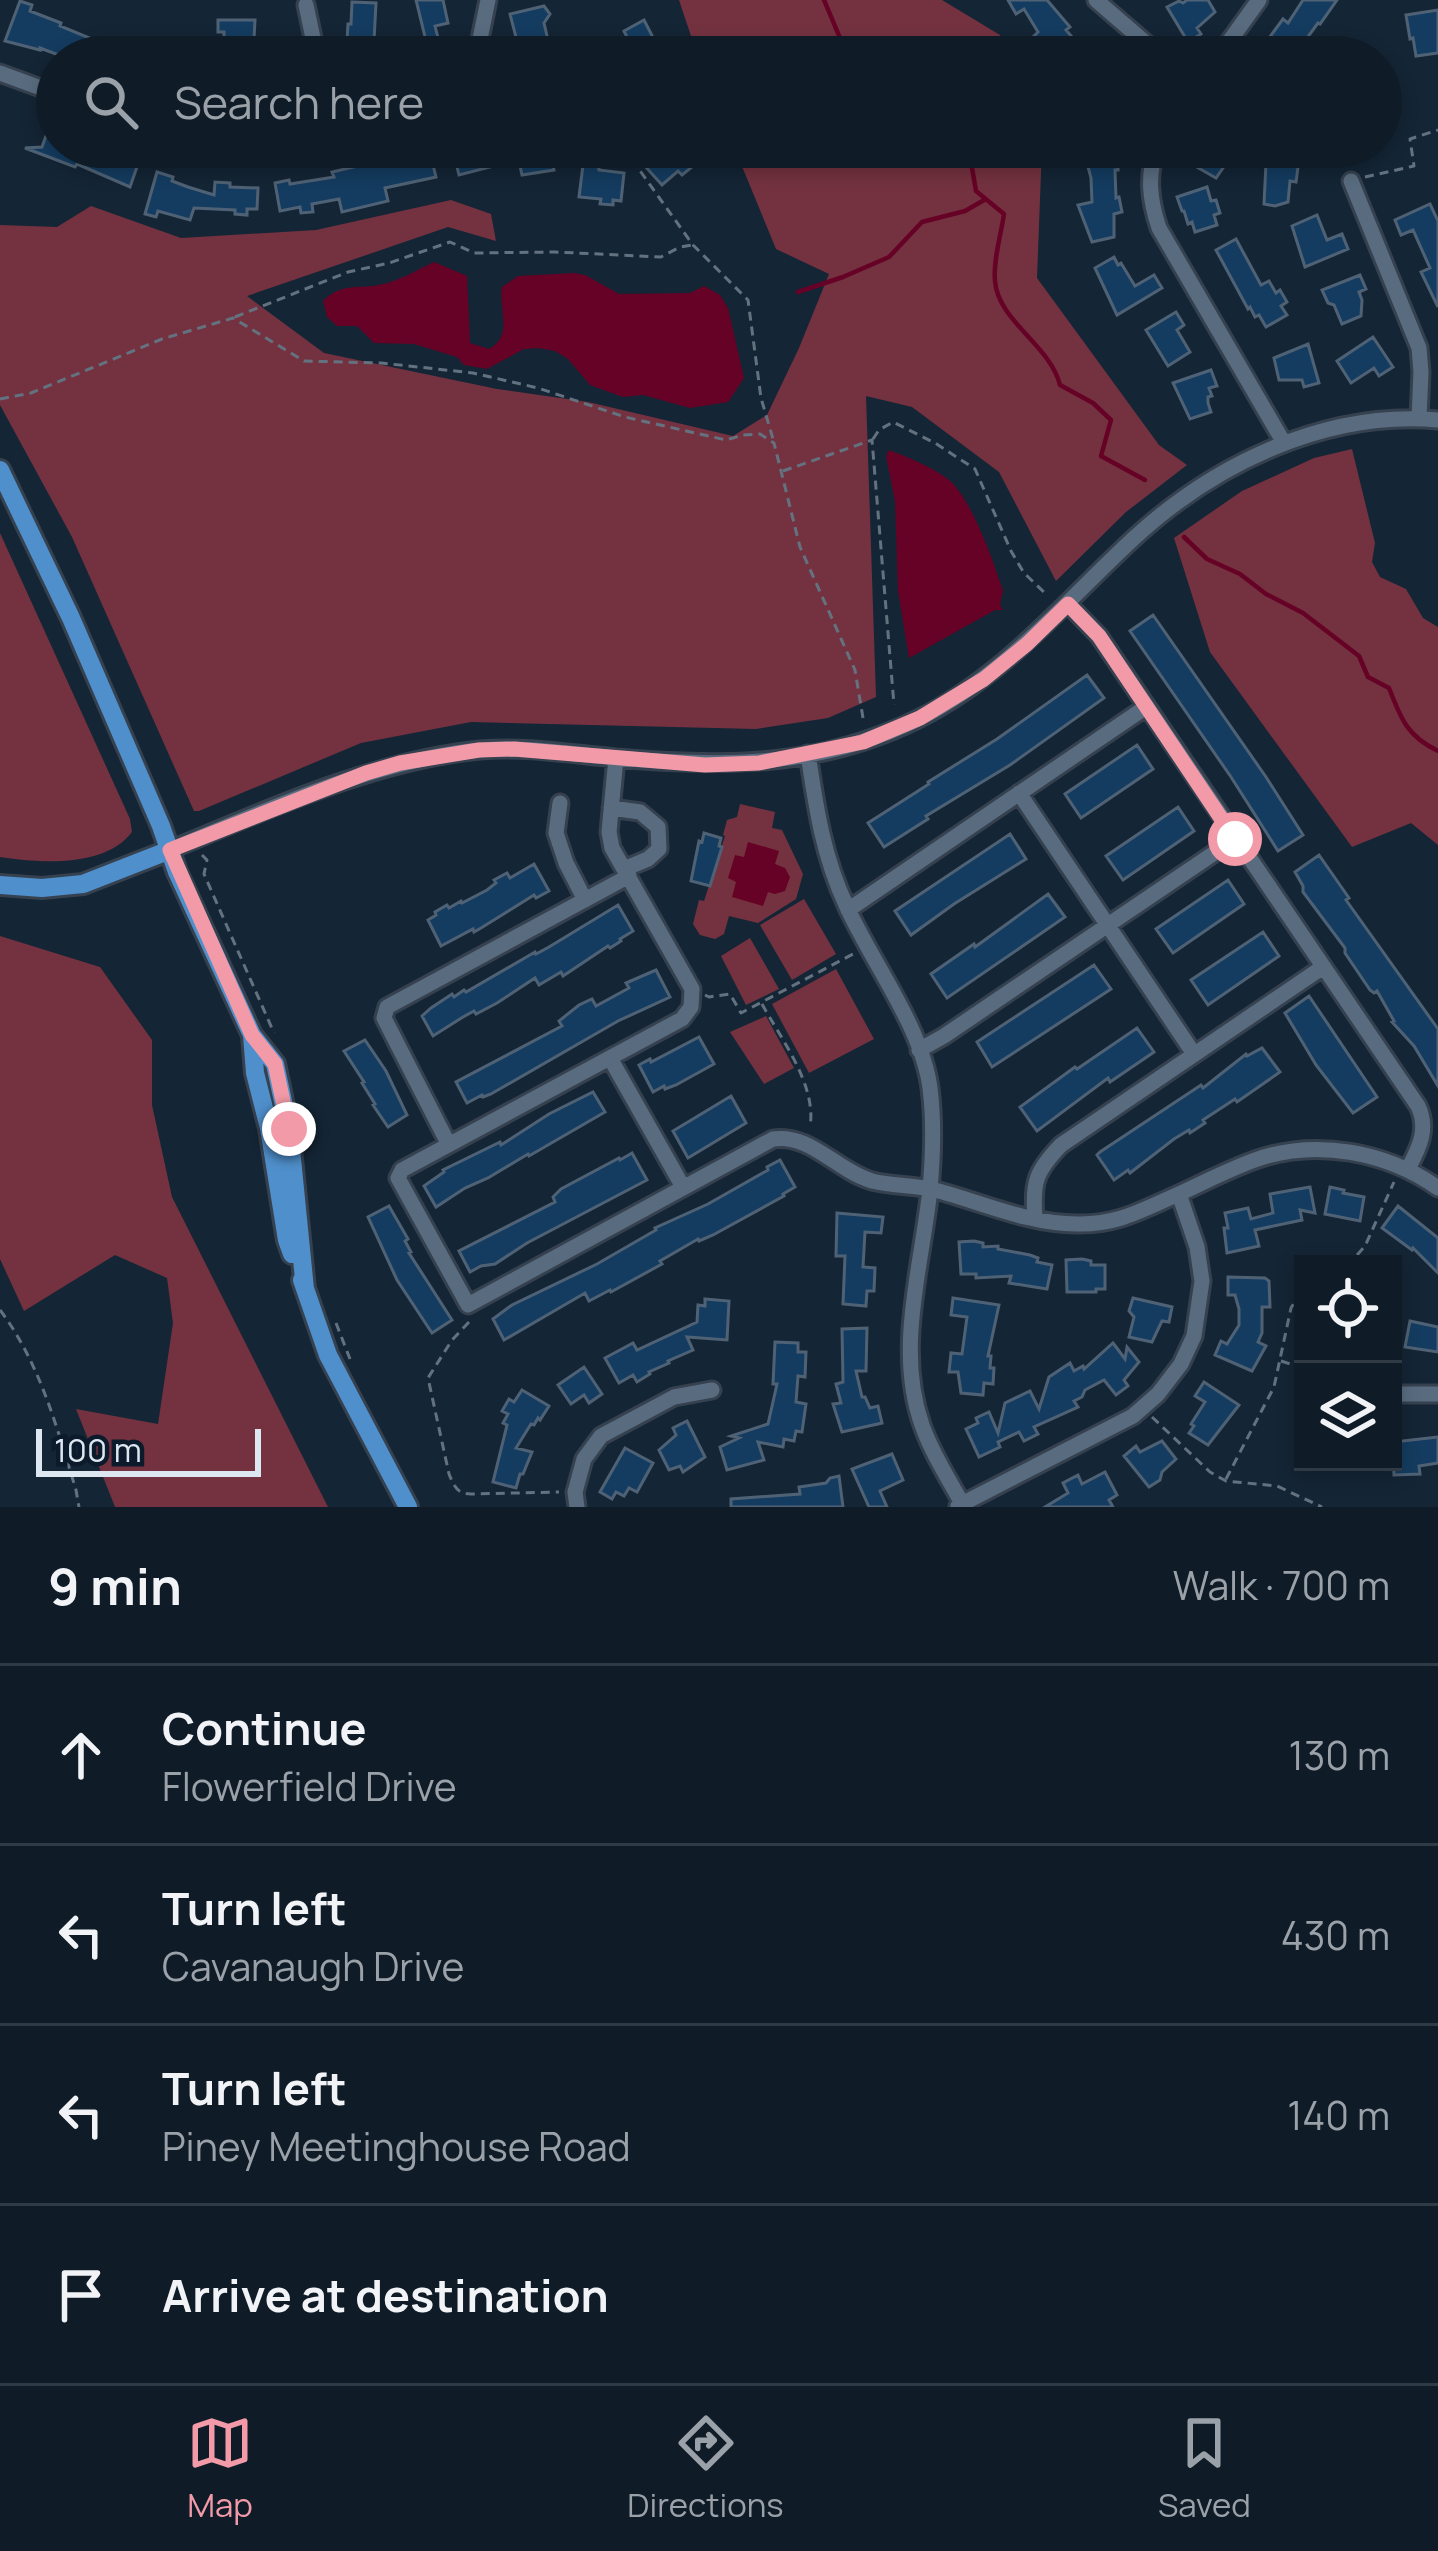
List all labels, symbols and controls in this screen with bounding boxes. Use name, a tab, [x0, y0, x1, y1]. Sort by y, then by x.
search box	[36, 36, 1402, 168]
icon: search	[78, 69, 144, 135]
text: Search here	[174, 71, 424, 133]
route start	[1208, 812, 1262, 866]
route end	[262, 1102, 316, 1156]
map controls	[1294, 1255, 1402, 1471]
button: locate	[1294, 1255, 1402, 1363]
button: layers	[1294, 1363, 1402, 1471]
scale bar	[36, 1423, 261, 1476]
text: 100 m	[54, 1427, 142, 1472]
text: 9 min	[48, 1551, 182, 1620]
text: Walk · 700 m	[1173, 1558, 1390, 1612]
text: Continue	[162, 1697, 367, 1759]
icon: ahead	[48, 1722, 114, 1788]
text: 130 m	[1289, 1728, 1390, 1782]
text: Flowerfield Drive	[162, 1759, 457, 1813]
text: Turn left	[162, 1877, 347, 1939]
icon: left	[48, 1902, 114, 1968]
text: 430 m	[1281, 1908, 1390, 1962]
text: Cavanaugh Drive	[162, 1939, 464, 1993]
text: Turn left	[162, 2057, 347, 2119]
icon: left	[48, 2082, 114, 2148]
text: 140 m	[1287, 2088, 1390, 2142]
text: Piney Meetinghouse Road	[162, 2119, 631, 2173]
icon: arrive	[48, 2262, 114, 2328]
text: Arrive at destination	[162, 2264, 609, 2326]
tab: Map	[187, 2410, 253, 2527]
tab: Directions	[627, 2410, 784, 2527]
tab: Saved	[1158, 2410, 1251, 2527]

